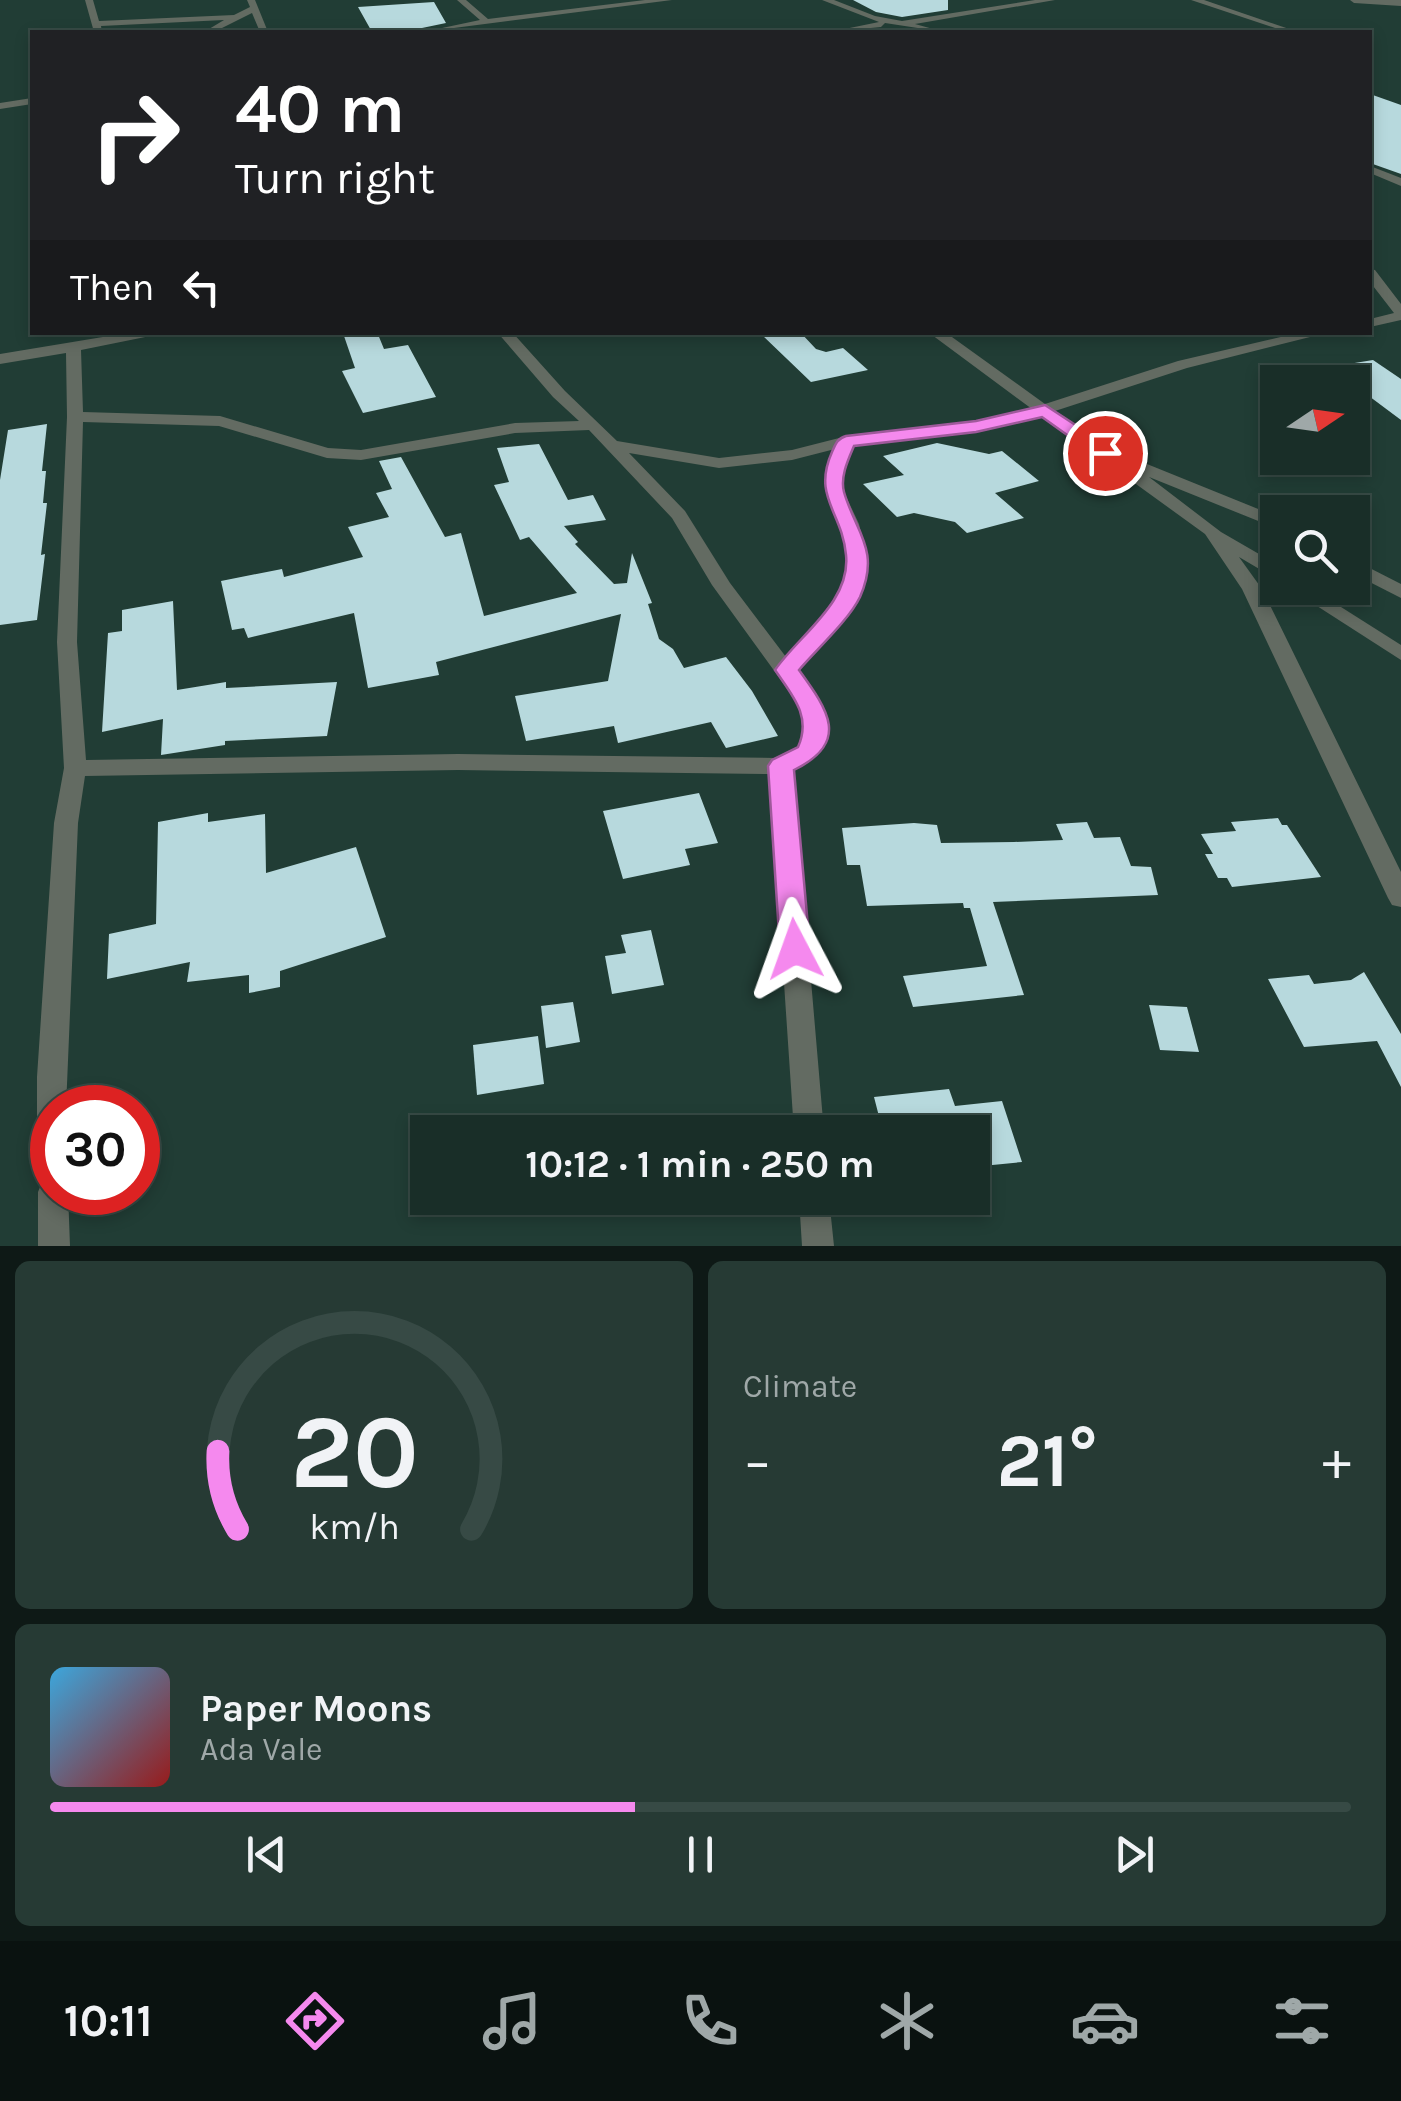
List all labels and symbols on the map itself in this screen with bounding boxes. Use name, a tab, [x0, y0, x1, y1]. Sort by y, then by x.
north arrow	[1260, 365, 1370, 475]
pin	[1063, 411, 1148, 496]
position arrow	[743, 897, 847, 1001]
speed limit sign: 30	[30, 1085, 160, 1215]

